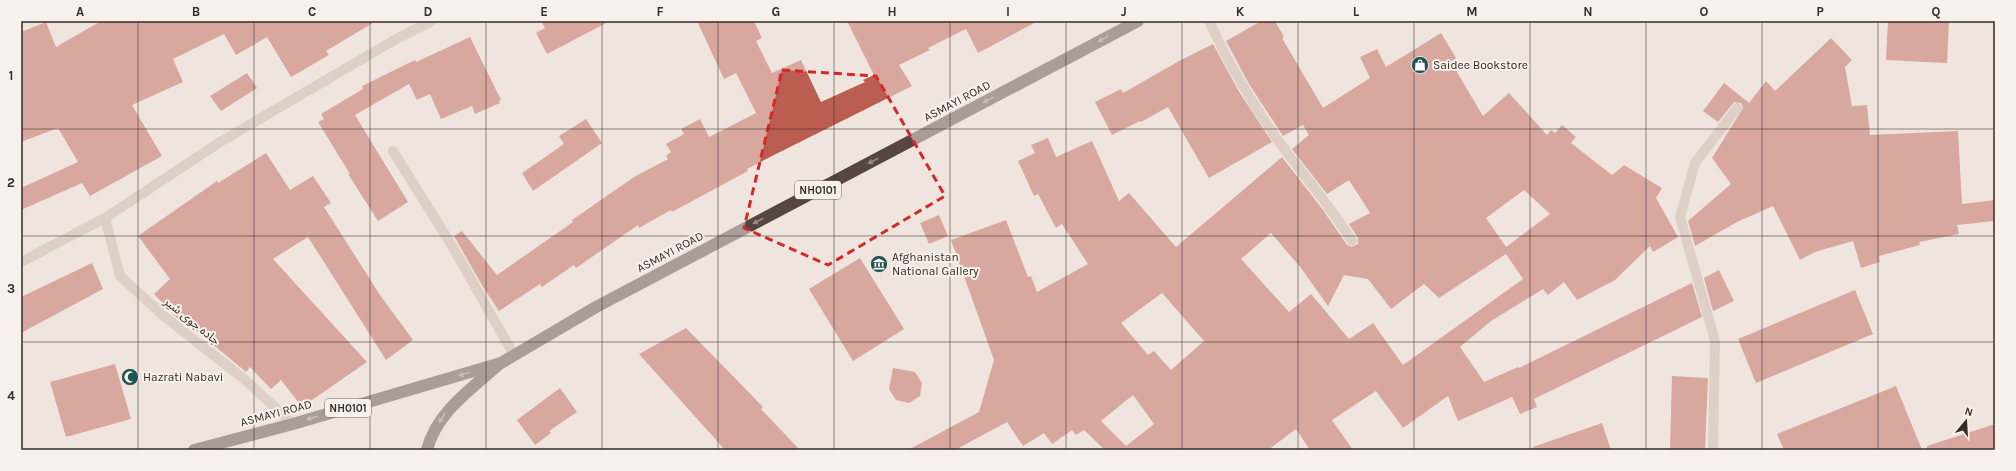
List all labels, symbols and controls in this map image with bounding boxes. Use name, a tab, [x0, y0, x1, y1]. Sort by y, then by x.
text: A	[76, 4, 84, 19]
text: B	[192, 4, 200, 19]
text: C	[308, 4, 316, 19]
text: D	[424, 4, 433, 19]
text: E	[540, 4, 548, 19]
text: F	[656, 4, 664, 19]
text: G	[772, 4, 780, 19]
text: H	[887, 4, 897, 19]
text: I	[1006, 4, 1010, 19]
text: J	[1121, 4, 1127, 19]
text: K	[1236, 4, 1245, 19]
text: L	[1353, 4, 1360, 19]
text: M	[1466, 4, 1478, 19]
text: N	[1583, 4, 1593, 19]
text: O	[1700, 4, 1709, 19]
text: P	[1816, 4, 1824, 19]
text: Q	[1932, 4, 1941, 19]
one-way arrow	[1098, 36, 1109, 43]
shop icon: Saidee Bookstore	[1410, 55, 1430, 75]
place label: Saidee Bookstore	[1433, 58, 1528, 72]
text: 1	[9, 68, 13, 83]
street label: ASMAYI ROAD	[921, 78, 993, 124]
one-way arrow	[983, 97, 994, 103]
one-way arrow	[868, 157, 879, 164]
text: 2	[7, 175, 15, 190]
road number: NH0101	[795, 181, 841, 199]
one-way arrow	[753, 218, 764, 225]
street label: ASMAYI ROAD	[634, 229, 706, 275]
place label: Afghanistan National Gallery	[892, 250, 979, 278]
museum icon: Afghanistan National Gallery	[869, 254, 889, 274]
text: 3	[7, 281, 15, 296]
street label: جاده جوی شیر	[161, 294, 223, 348]
mosque icon: Hazrati Nabavi	[120, 367, 140, 387]
place label: Hazrati Nabavi	[143, 370, 223, 384]
one-way arrow	[457, 371, 469, 377]
text: 4	[7, 388, 15, 403]
street label: ASMAYI ROAD	[239, 397, 313, 429]
road number: NH0101	[325, 399, 371, 417]
north arrow	[1946, 401, 1986, 441]
text: N	[1963, 405, 1975, 419]
one-way arrow	[439, 412, 446, 424]
one-way arrow	[306, 415, 318, 421]

